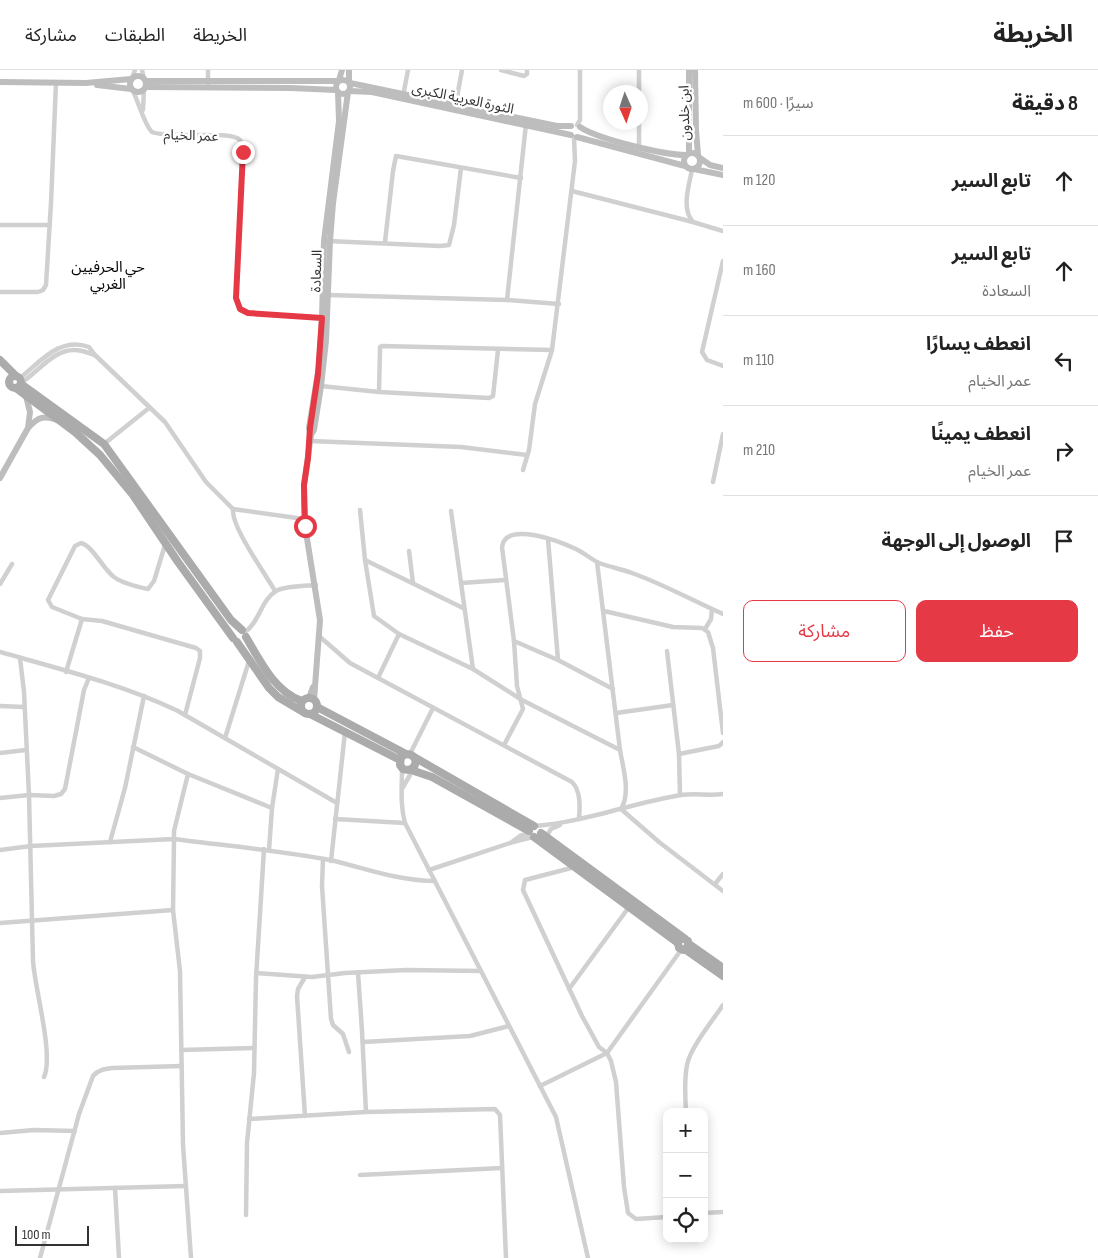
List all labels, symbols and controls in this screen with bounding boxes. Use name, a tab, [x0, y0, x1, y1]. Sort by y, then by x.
text: الخريطة	[993, 20, 1073, 49]
text: مشاركة	[25, 25, 77, 46]
text: الطبقات	[105, 25, 165, 46]
text: الخريطة	[193, 25, 247, 46]
street label: الثورة العربية الكبرى	[410, 79, 515, 118]
north arrow	[603, 85, 648, 130]
street label: ابن خلدون	[676, 85, 693, 141]
text: 8 دقيقة	[1012, 91, 1078, 116]
text: سيرًا · 600 m	[743, 94, 814, 113]
street label: عمر الخيام	[163, 126, 219, 147]
route end	[232, 141, 255, 164]
icon: ahead	[1050, 167, 1078, 195]
text: تابع السير	[952, 170, 1031, 193]
text: 120 m	[743, 171, 775, 190]
text: تابع السير	[952, 243, 1031, 266]
street label: السعادة	[307, 249, 326, 293]
icon: ahead	[1050, 257, 1078, 285]
district label: حي الحرفيين الغربي	[71, 258, 145, 295]
text: 160 m	[743, 261, 776, 280]
text: السعادة	[982, 282, 1031, 301]
text: انعطف يسارًا	[926, 333, 1031, 356]
icon: left	[1050, 347, 1078, 375]
text: 110 m	[743, 351, 774, 370]
text: عمر الخيام	[968, 372, 1031, 391]
text: انعطف يمينًا	[931, 423, 1031, 446]
icon: right	[1050, 437, 1078, 465]
text: 210 m	[743, 441, 775, 460]
text: عمر الخيام	[968, 462, 1031, 481]
route start	[294, 515, 317, 538]
icon: arrive	[1050, 527, 1078, 555]
text: الوصول إلى الوجهة	[882, 530, 1031, 553]
button: مشاركة	[743, 600, 906, 662]
button: حفظ	[916, 600, 1078, 662]
map controls	[663, 1108, 708, 1243]
button: +	[663, 1108, 708, 1153]
button: −	[663, 1153, 708, 1198]
button: locate	[663, 1198, 708, 1243]
scale bar	[15, 1223, 89, 1246]
text: 100 m	[22, 1226, 51, 1243]

